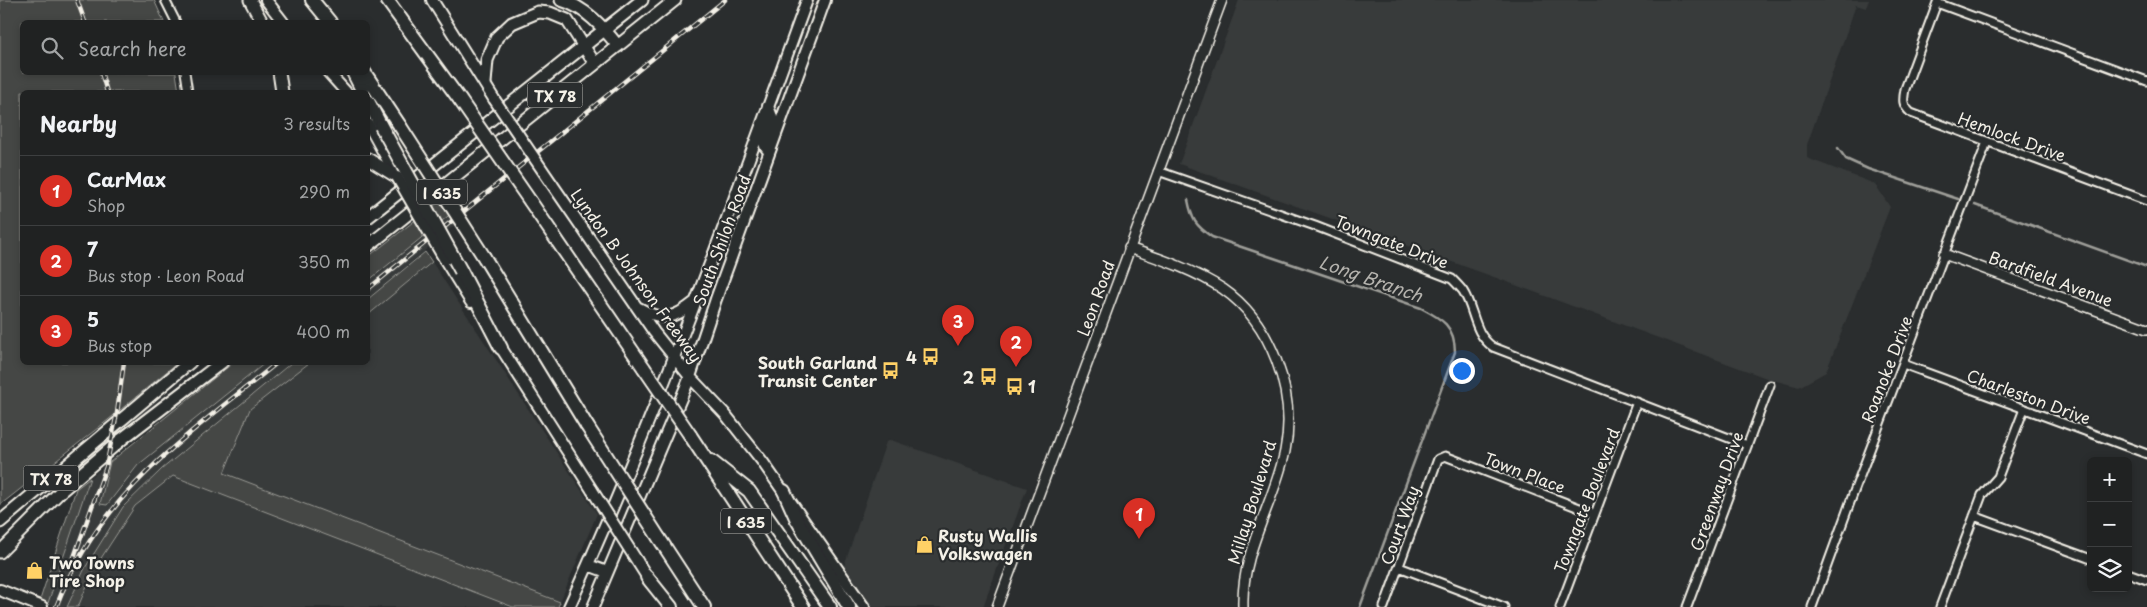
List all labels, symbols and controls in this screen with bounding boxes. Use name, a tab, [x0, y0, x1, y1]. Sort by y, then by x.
search box	[20, 20, 370, 75]
icon: search	[38, 34, 66, 62]
text: Search here	[78, 34, 187, 62]
road number: TX 78	[528, 82, 582, 108]
street label: Hemlock Drive	[1955, 105, 2069, 167]
text: Nearby	[40, 107, 117, 139]
text: 3 results	[283, 111, 350, 135]
text: CarMax	[87, 165, 166, 193]
street label: South Shiloh Road	[686, 171, 756, 309]
text: 1	[52, 179, 60, 203]
text: 290 m	[299, 179, 350, 203]
road number: I 635	[417, 180, 467, 204]
street label: Lyndon B Johnson Freeway	[566, 183, 708, 367]
text: Shop	[87, 193, 125, 217]
street label: Towngate Drive	[1332, 208, 1452, 274]
text: 7	[87, 235, 98, 263]
street label: Bardfield Avenue	[1985, 244, 2117, 312]
water label: Long Branch	[1316, 248, 1427, 308]
text: 2	[50, 249, 62, 273]
text: 350 m	[298, 249, 350, 273]
street label: Leon Road	[1070, 257, 1120, 339]
text: Bus stop · Leon Road	[87, 263, 245, 287]
text: 5	[87, 305, 99, 333]
pin: 3	[942, 305, 974, 346]
street label: Roanoke Drive	[1855, 312, 1917, 426]
text: 3	[51, 319, 61, 343]
text: 400 m	[297, 319, 350, 343]
pin: 2	[1000, 326, 1032, 367]
text: Bus stop	[87, 333, 152, 357]
place label: 4	[906, 345, 917, 369]
bus stop icon: 4	[921, 347, 941, 367]
place label: South Garland Transit Center	[758, 350, 878, 392]
your location	[1449, 358, 1475, 384]
bus stop icon: South Garland Transit Center	[881, 361, 901, 381]
street label: Charleston Drive	[1964, 363, 2094, 429]
place label: 2	[963, 365, 974, 389]
bus stop icon: 2	[978, 367, 998, 387]
place label: 1	[1028, 374, 1036, 398]
bus stop icon: 1	[1004, 376, 1024, 396]
street label: Towngate Boulevard	[1547, 424, 1625, 576]
street label: Greenway Drive	[1683, 428, 1749, 554]
street label: Millay Boulevard	[1221, 437, 1281, 567]
street label: Town Place	[1481, 446, 1569, 498]
map controls	[2087, 457, 2132, 592]
button: +	[2087, 457, 2132, 502]
road number: TX 78	[23, 466, 78, 490]
street label: Court Way	[1374, 482, 1424, 568]
pin: 1	[1123, 498, 1155, 539]
button: −	[2087, 502, 2132, 547]
road number: I 635	[721, 508, 771, 534]
place label: Rusty Wallis Volkswagen	[938, 523, 1038, 565]
shop icon: Rusty Wallis Volkswagen	[914, 534, 934, 554]
button: layers	[2087, 547, 2132, 592]
place label: Two Towns Tire Shop	[49, 550, 135, 592]
shop icon: Two Towns Tire Shop	[25, 561, 45, 581]

